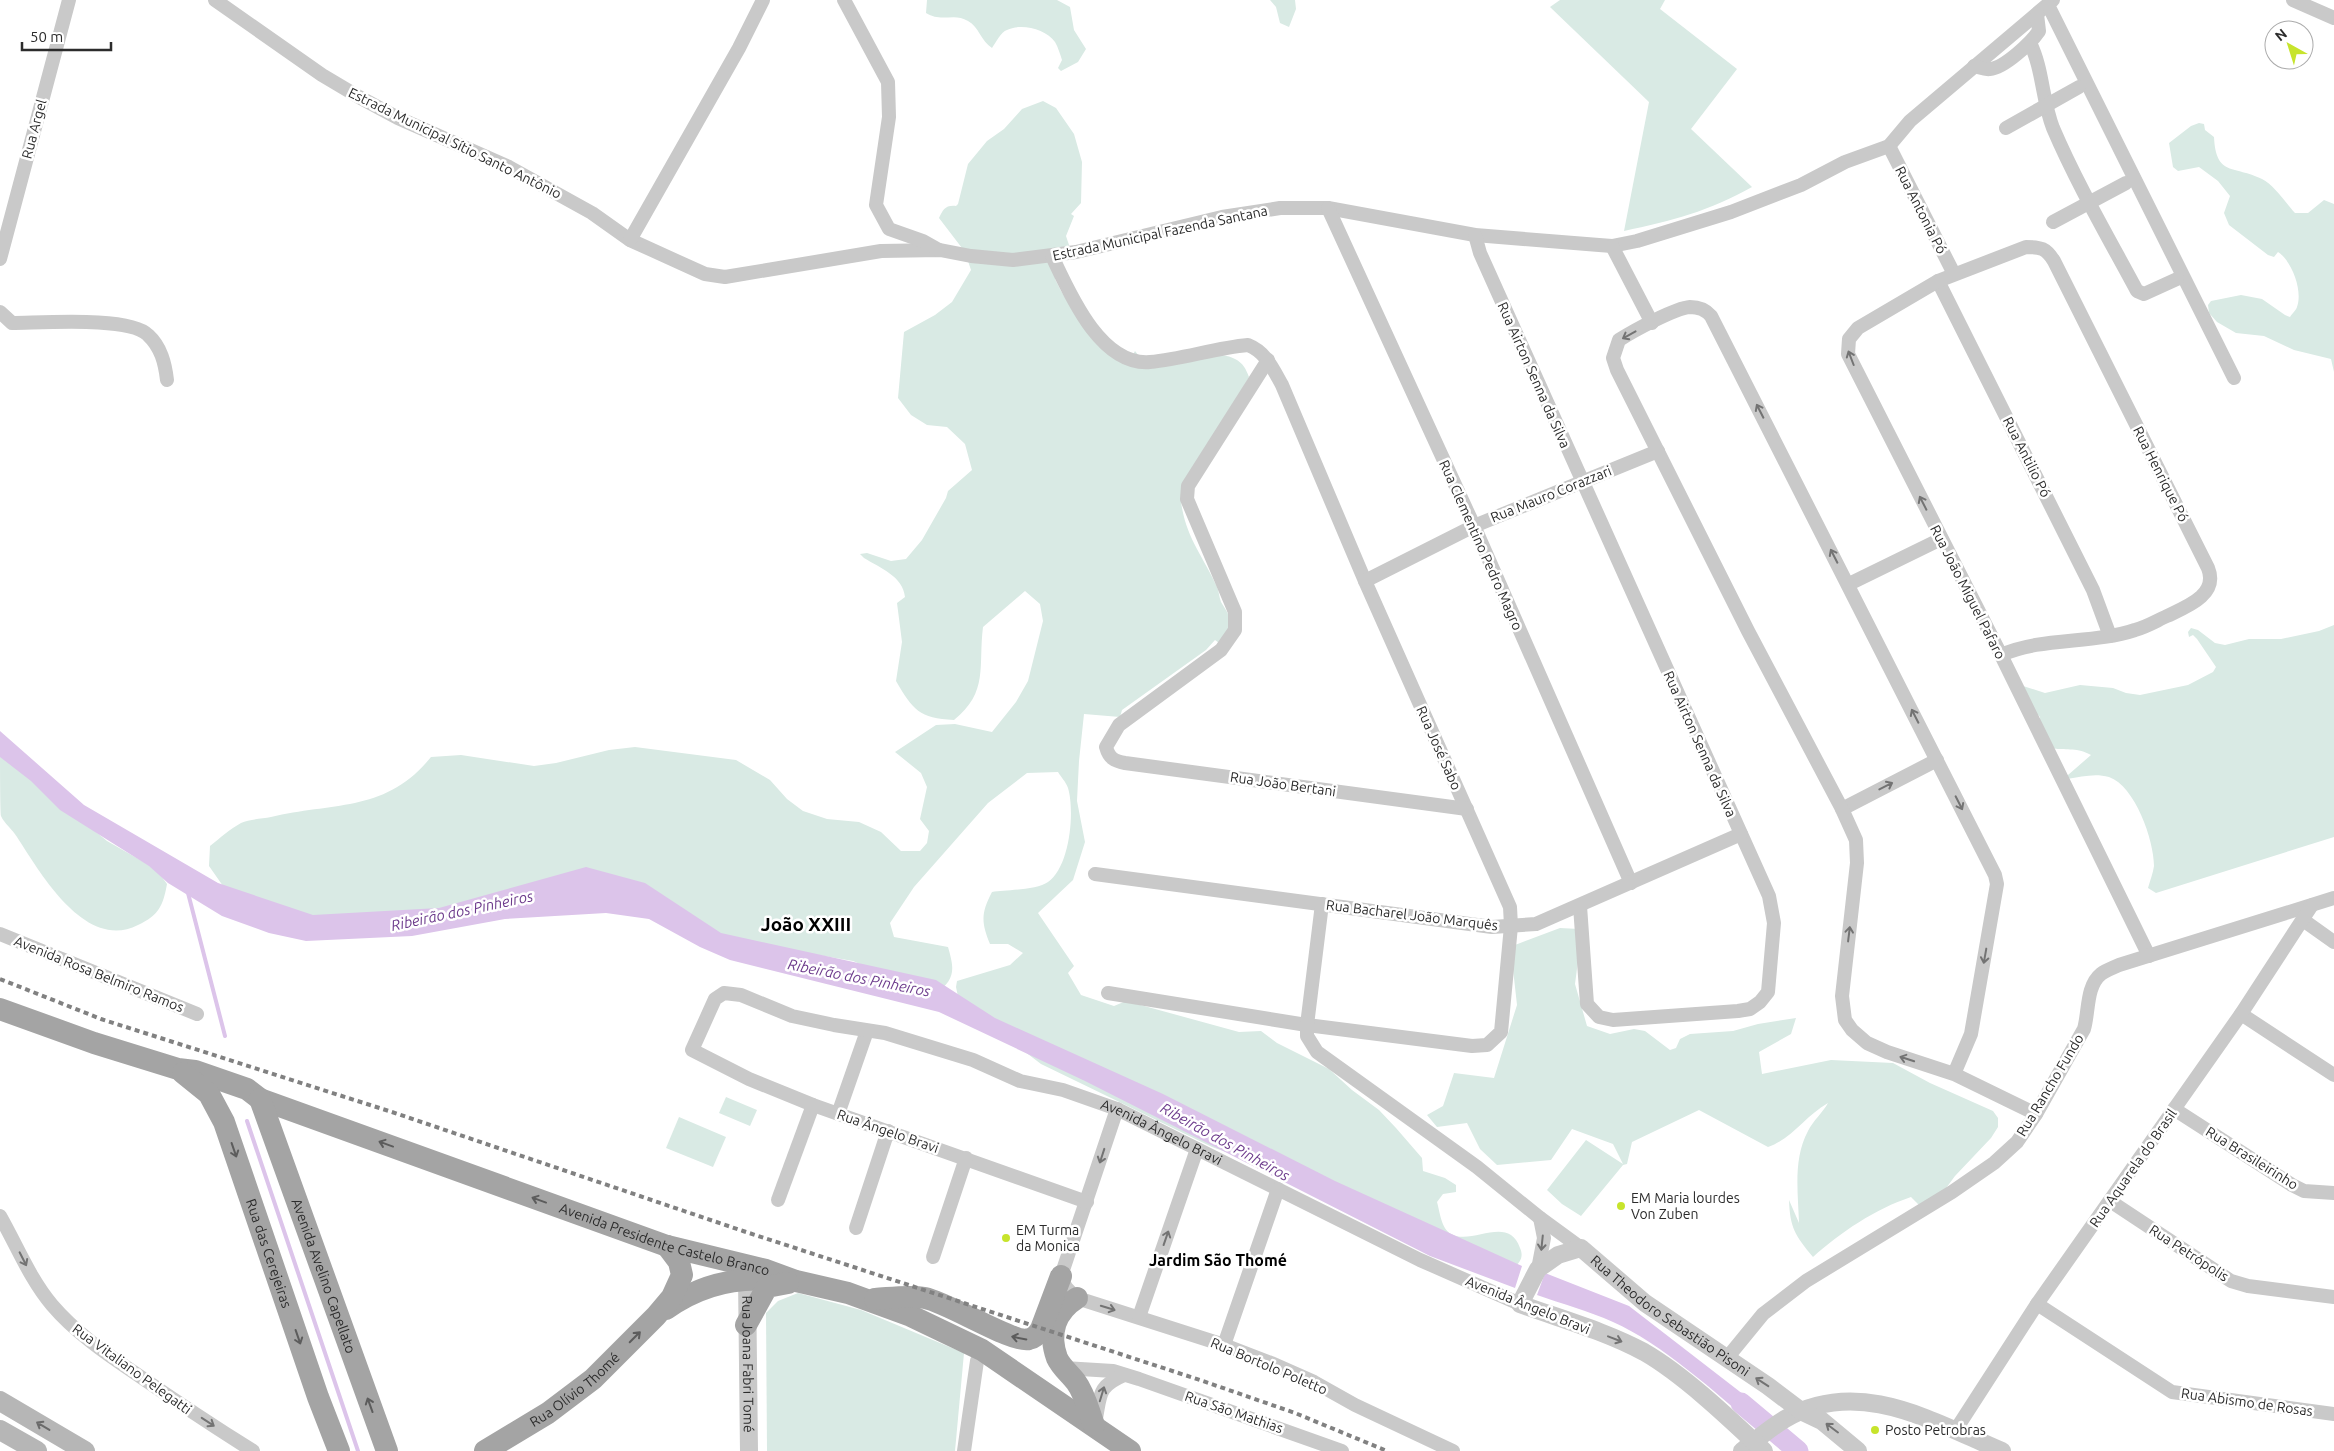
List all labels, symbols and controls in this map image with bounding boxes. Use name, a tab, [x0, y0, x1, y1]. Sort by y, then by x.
scale bar	[22, 20, 111, 52]
north arrow	[2264, 20, 2314, 70]
text: N	[2272, 25, 2290, 44]
text: 50 m	[30, 28, 63, 45]
street label: Estrada Municipal Sítio Santo Antônio	[346, 84, 564, 202]
street label: Rua Argel	[18, 97, 50, 161]
street label: Rua Antonia Pó	[1892, 164, 1950, 256]
street label: Estrada Municipal Fazenda Santana	[1051, 202, 1269, 264]
street label: Rua Airton Senna da Silva	[1495, 299, 1573, 451]
one-way arrow	[1623, 330, 1637, 340]
one-way arrow	[1845, 351, 1855, 366]
one-way arrow	[1755, 404, 1764, 419]
street label: Rua Antilio Pó	[2000, 414, 2054, 500]
street label: Rua Henrique Pó	[2130, 424, 2192, 524]
street label: Rua Clementino Pedro Magro	[1436, 457, 1526, 633]
street label: Rua Mauro Corazzari	[1488, 462, 1614, 526]
one-way arrow	[1918, 496, 1927, 511]
street label: Rua João Miguel Pafaro	[1927, 522, 2009, 662]
one-way arrow	[1829, 548, 1839, 563]
street label: Rua Airton Senna da Silva	[1661, 668, 1739, 820]
street label: Rua José Sabo	[1413, 704, 1465, 792]
one-way arrow	[1910, 709, 1920, 724]
street label: Rua João Bertani	[1229, 769, 1337, 799]
one-way arrow	[1878, 781, 1893, 790]
one-way arrow	[1954, 796, 1964, 811]
water label: Ribeirão dos Pinheiros	[389, 887, 535, 934]
street label: Rua Bacharel João Marquês	[1325, 897, 1499, 933]
district label: João XXIII	[761, 913, 851, 935]
one-way arrow	[1844, 926, 1854, 942]
street label: Avenida Rosa Belmiro Ramos	[12, 933, 186, 1015]
one-way arrow	[1979, 947, 1989, 963]
water label: Ribeirão dos Pinheiros	[786, 955, 932, 1000]
street label: Rua Rancho Fundo	[2013, 1031, 2087, 1139]
one-way arrow	[1900, 1054, 1916, 1063]
street label: Avenida Ângelo Bravi	[1099, 1096, 1225, 1168]
water label: Ribeirão dos Pinheiros	[1158, 1099, 1293, 1184]
street label: Rua Ângelo Bravi	[835, 1105, 941, 1156]
street label: Rua Aquarela do Brasil	[2086, 1105, 2180, 1230]
street label: Rua Brasileirinho	[2203, 1123, 2301, 1193]
one-way arrow	[379, 1139, 394, 1148]
one-way arrow	[230, 1142, 239, 1157]
one-way arrow	[1097, 1147, 1106, 1163]
place label: EM Maria lourdes Von Zuben	[1631, 1190, 1740, 1222]
one-way arrow	[532, 1195, 547, 1204]
street label: Avenida Avelino Capellato	[289, 1196, 359, 1355]
street label: Rua das Cerejeiras	[243, 1197, 295, 1310]
street label: Avenida Presidente Castelo Branco	[557, 1200, 771, 1279]
marker: EM Maria lourdes Von Zuben	[1615, 1200, 1627, 1212]
street label: Rua Petrópolis	[2146, 1221, 2232, 1285]
place label: EM Turma da Monica	[1016, 1222, 1080, 1254]
one-way arrow	[1162, 1231, 1171, 1246]
marker: EM Turma da Monica	[1000, 1232, 1012, 1244]
one-way arrow	[1538, 1235, 1547, 1251]
one-way arrow	[19, 1251, 28, 1266]
district label: Jardim São Thomé	[1149, 1251, 1287, 1269]
street label: Rua Theodoro Sebastião Pisoni	[1587, 1252, 1753, 1379]
street label: Avenida Ângelo Bravi	[1463, 1272, 1593, 1337]
street label: Rua Joana Fabri Tomé	[739, 1295, 757, 1433]
one-way arrow	[1099, 1303, 1115, 1313]
street label: Rua Vitaliano Pelegatti	[69, 1320, 195, 1418]
one-way arrow	[294, 1329, 303, 1344]
one-way arrow	[628, 1332, 640, 1344]
one-way arrow	[1011, 1333, 1027, 1342]
street label: Rua Bortolo Poletto	[1208, 1334, 1330, 1398]
one-way arrow	[1606, 1335, 1622, 1344]
street label: Rua Olívio Thomé	[527, 1349, 623, 1430]
one-way arrow	[1756, 1377, 1770, 1387]
street label: Rua Abismo de Rosas	[2180, 1385, 2314, 1419]
one-way arrow	[1097, 1386, 1107, 1402]
street label: Rua São Mathias	[1183, 1388, 1285, 1436]
one-way arrow	[365, 1398, 374, 1413]
one-way arrow	[200, 1418, 214, 1428]
one-way arrow	[36, 1421, 51, 1431]
place label: Posto Petrobras	[1885, 1422, 1986, 1438]
one-way arrow	[1825, 1423, 1839, 1433]
marker: Posto Petrobras	[1869, 1424, 1881, 1436]

